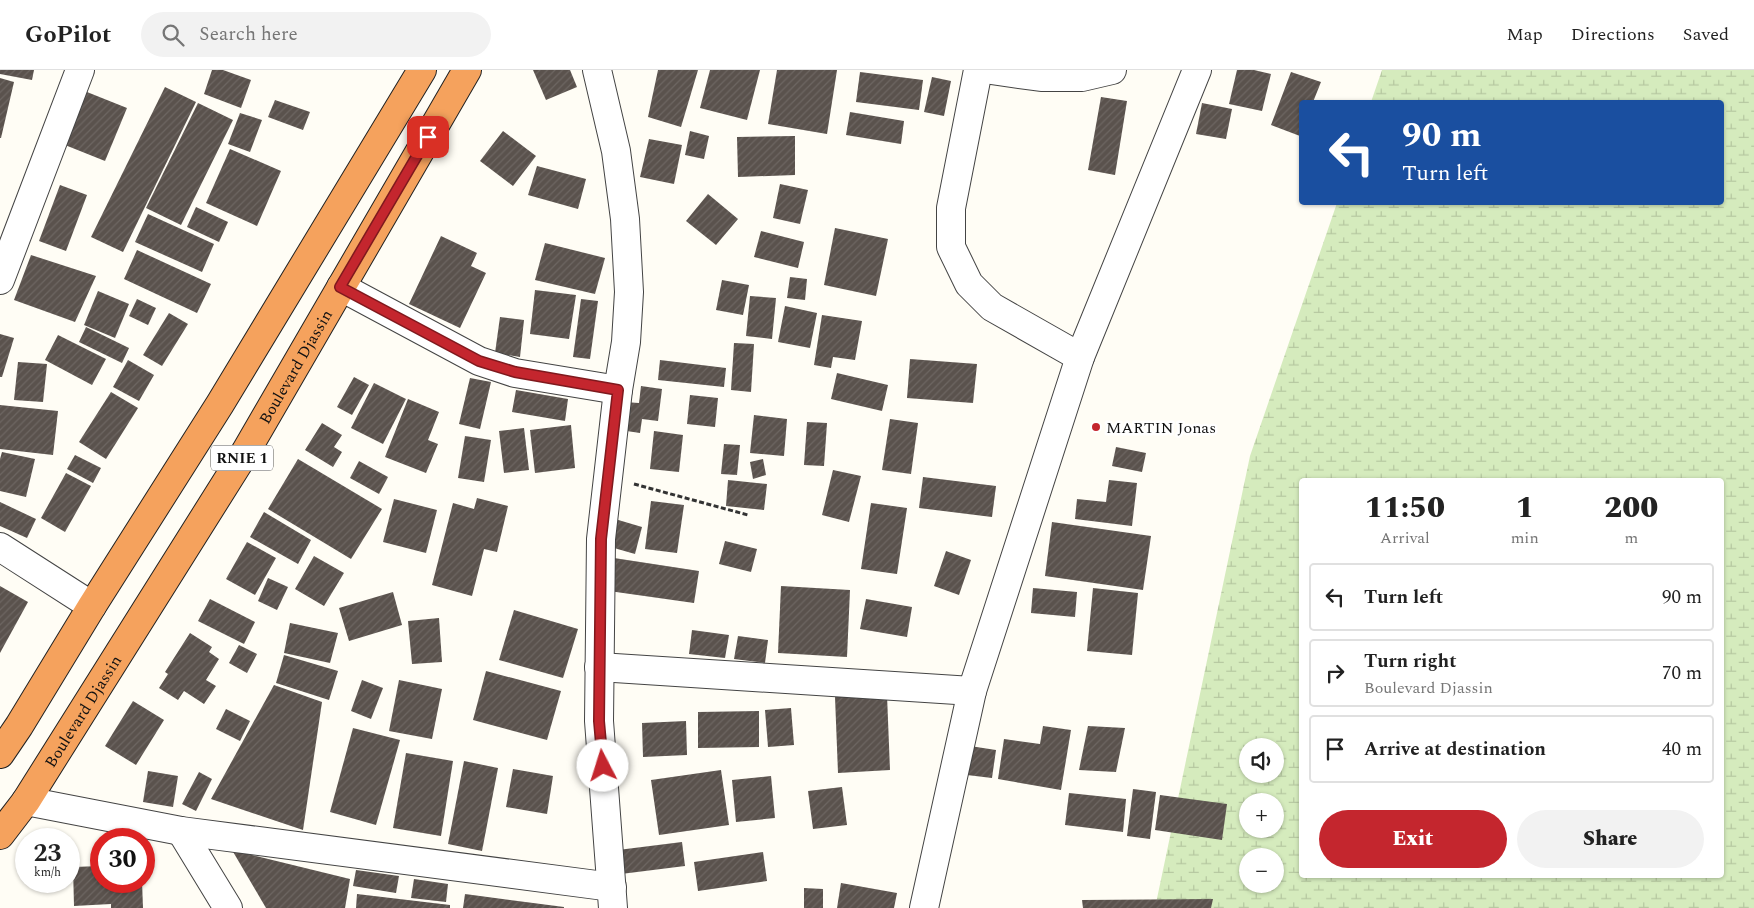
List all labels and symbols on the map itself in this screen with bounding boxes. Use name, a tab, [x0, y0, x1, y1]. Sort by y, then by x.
pin	[407, 116, 449, 158]
street label: Boulevard Djassin	[253, 305, 339, 429]
place label: MARTIN Jonas	[1106, 416, 1216, 440]
marker: MARTIN Jonas	[1090, 421, 1102, 433]
road number: RNIE 1	[211, 446, 273, 470]
street label: Boulevard Djassin	[39, 651, 128, 773]
position arrow	[576, 739, 628, 791]
speed limit sign: 30	[90, 828, 155, 893]

